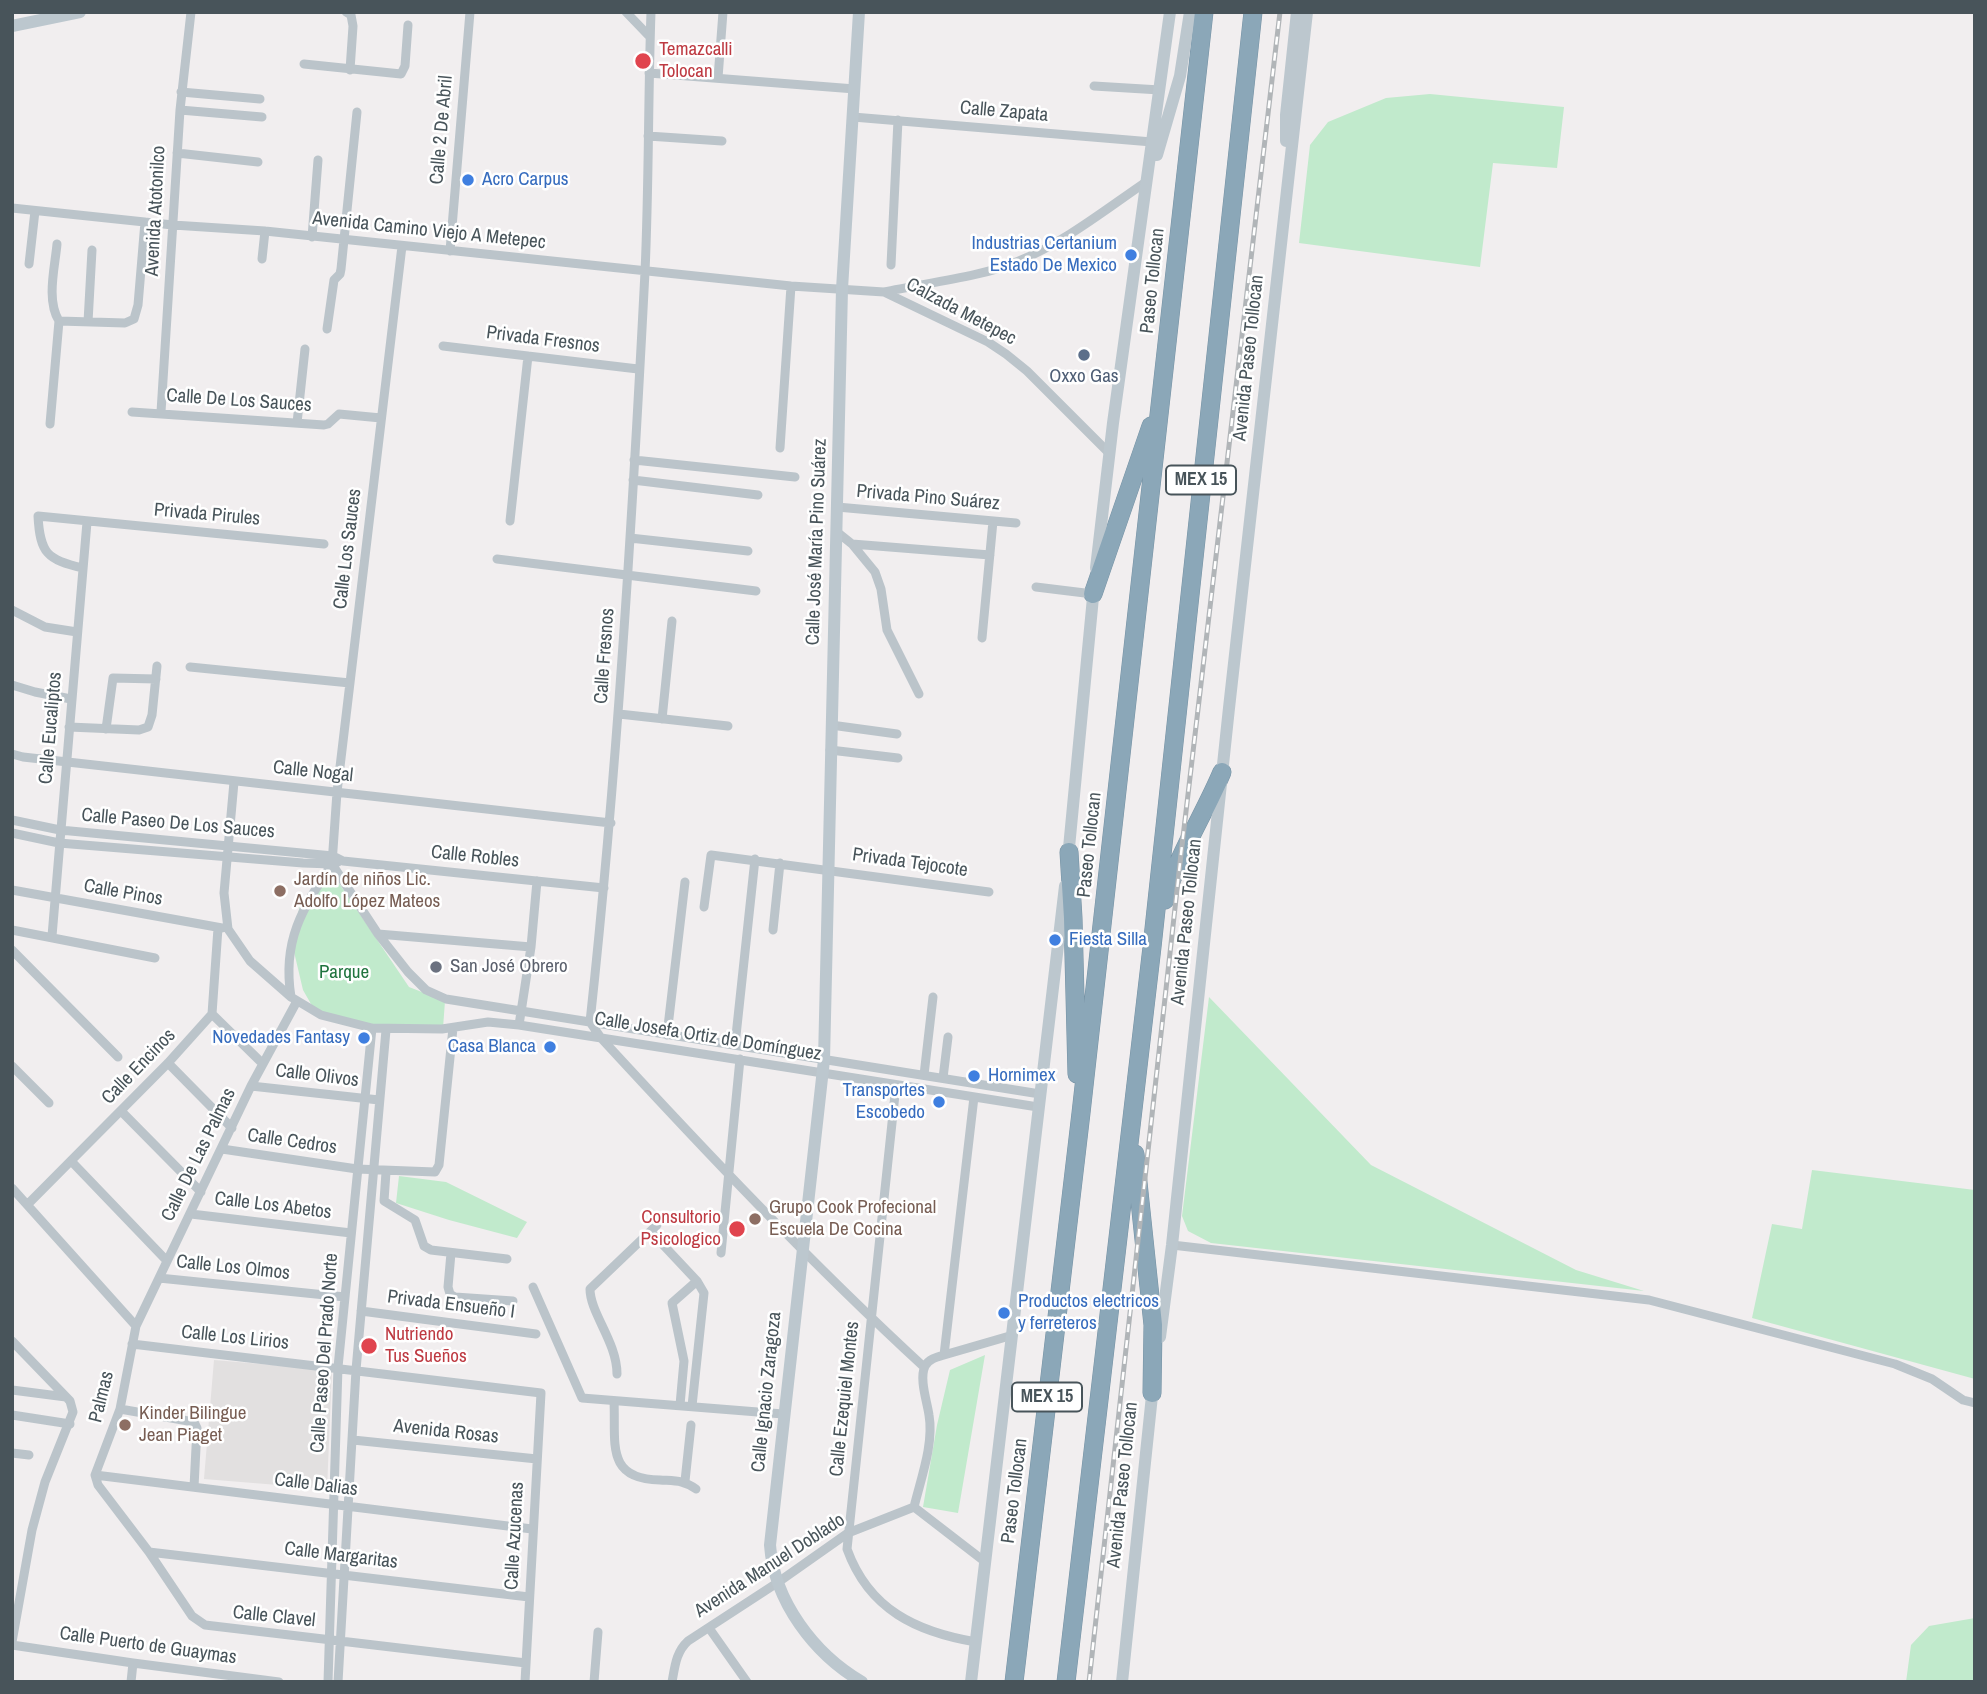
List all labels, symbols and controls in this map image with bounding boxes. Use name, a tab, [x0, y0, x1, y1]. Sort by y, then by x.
place label: Temazcalli Tolocan	[659, 39, 733, 83]
marker: Temazcalli Tolocan	[633, 51, 653, 71]
street label: Calle 2 De Abril	[426, 75, 458, 185]
street label: Calle Zapata	[959, 97, 1049, 127]
street label: Avenida Atotonilco	[141, 145, 171, 277]
place label: Acro Carpus	[482, 169, 569, 191]
marker: Acro Carpus	[460, 172, 476, 188]
street label: Avenida Camino Viejo A Metepec	[311, 207, 547, 255]
street label: Paseo Tollocan	[1136, 227, 1170, 335]
place label: Industrias Certanium Estado De Mexico	[972, 233, 1117, 277]
marker: Industrias Certanium Estado De Mexico	[1123, 247, 1139, 263]
street label: Calzada Metepec	[902, 273, 1020, 351]
street label: Avenida Paseo Tollocan	[1229, 274, 1269, 442]
street label: Privada Fresnos	[485, 322, 601, 358]
marker: Oxxo Gas	[1076, 347, 1092, 363]
place label: Oxxo Gas	[1049, 366, 1119, 388]
street label: Calle De Los Sauces	[166, 385, 312, 417]
street label: Calle José María Pino Suárez	[802, 438, 832, 646]
road number: MEX 15	[1166, 466, 1236, 494]
street label: Privada Pino Suárez	[855, 480, 1001, 516]
street label: Calle Los Sauces	[329, 487, 367, 611]
street label: Privada Pirules	[153, 499, 261, 531]
street label: Calle Fresnos	[590, 607, 620, 705]
street label: Calle Eucaliptos	[35, 671, 67, 785]
street label: Calle Nogal	[272, 756, 354, 788]
street label: Paseo Tollocan	[1073, 791, 1107, 899]
street label: Calle Paseo De Los Sauces	[80, 804, 276, 844]
street label: Avenida Paseo Tollocan	[1167, 838, 1207, 1006]
street label: Calle Robles	[430, 841, 520, 873]
street label: Privada Tejocote	[851, 844, 969, 882]
place label: Jardín de niños Lic. Adolfo López Mateos	[294, 869, 440, 913]
street label: Calle Pinos	[82, 875, 164, 911]
marker: Jardín de niños Lic. Adolfo López Mateos	[272, 883, 288, 899]
place label: Fiesta Silla	[1069, 929, 1147, 951]
marker: Fiesta Silla	[1047, 932, 1063, 948]
place label: San José Obrero	[450, 956, 568, 978]
marker: San José Obrero	[428, 959, 444, 975]
park label: Parque	[319, 962, 369, 984]
street label: Calle Josefa Ortiz de Domínguez	[593, 1008, 823, 1066]
street label: Calle Encinos	[97, 1025, 181, 1109]
place label: Novedades Fantasy	[212, 1027, 350, 1049]
marker: Novedades Fantasy	[356, 1030, 372, 1046]
place label: Casa Blanca	[448, 1036, 536, 1058]
marker: Casa Blanca	[542, 1039, 558, 1055]
street label: Calle Olivos	[274, 1060, 360, 1092]
place label: Hornimex	[988, 1065, 1056, 1087]
marker: Hornimex	[966, 1068, 982, 1084]
place label: Transportes Escobedo	[842, 1080, 925, 1124]
street label: Calle De Las Palmas	[157, 1085, 241, 1225]
marker: Transportes Escobedo	[931, 1094, 947, 1110]
street label: Calle Cedros	[246, 1124, 338, 1160]
street label: Calle Los Abetos	[213, 1188, 333, 1224]
place label: Grupo Cook Profecional Escuela De Cocina	[769, 1197, 936, 1241]
place label: Consultorio Psicologico	[640, 1207, 721, 1251]
marker: Grupo Cook Profecional Escuela De Cocina	[747, 1211, 763, 1227]
marker: Consultorio Psicologico	[727, 1219, 747, 1239]
street label: Calle Los Olmos	[175, 1251, 291, 1285]
street label: Calle Paseo Del Prado Norte	[307, 1252, 343, 1454]
street label: Privada Ensueño I	[386, 1286, 516, 1324]
place label: Productos electricos y ferreteros	[1018, 1291, 1159, 1335]
marker: Productos electricos y ferreteros	[996, 1305, 1012, 1321]
street label: Calle Ignacio Zaragoza	[747, 1311, 787, 1473]
street label: Calle Ezequiel Montes	[826, 1320, 864, 1478]
street label: Calle Los Lirios	[180, 1321, 290, 1355]
place label: Nutriendo Tus Sueños	[385, 1324, 467, 1368]
marker: Nutriendo Tus Sueños	[359, 1336, 379, 1356]
street label: Palmas	[85, 1369, 119, 1425]
road number: MEX 15	[1012, 1382, 1082, 1412]
street label: Avenida Paseo Tollocan	[1103, 1401, 1143, 1569]
place label: Kinder Bilingue Jean Piaget	[139, 1403, 246, 1447]
street label: Avenida Rosas	[392, 1415, 500, 1449]
marker: Kinder Bilingue Jean Piaget	[117, 1417, 133, 1433]
street label: Paseo Tollocan	[997, 1437, 1033, 1545]
street label: Calle Dalias	[273, 1469, 359, 1501]
street label: Calle Azucenas	[501, 1481, 529, 1591]
street label: Avenida Manuel Doblado	[691, 1509, 849, 1623]
street label: Calle Margaritas	[283, 1538, 399, 1574]
street label: Calle Clavel	[231, 1601, 317, 1633]
street label: Calle Puerto de Guaymas	[58, 1622, 238, 1670]

